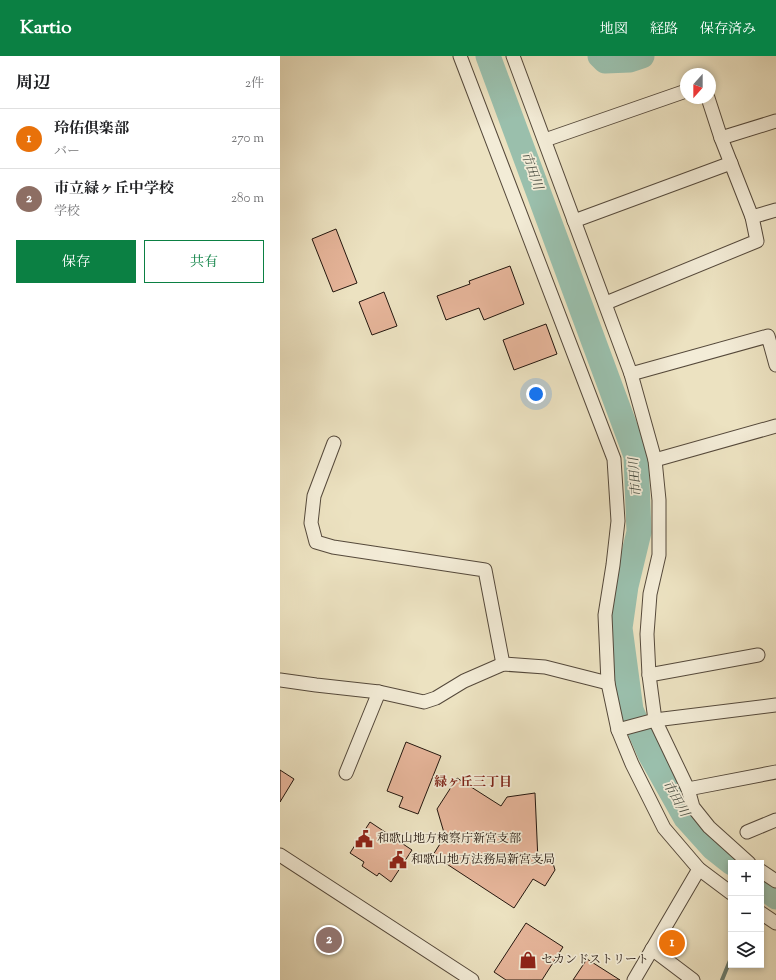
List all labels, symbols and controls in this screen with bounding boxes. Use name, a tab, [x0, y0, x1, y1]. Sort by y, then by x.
text: Kartio	[20, 15, 72, 42]
text: 地図	[600, 20, 628, 40]
text: 経路	[650, 20, 678, 40]
text: 保存済み	[700, 20, 756, 40]
north arrow	[680, 68, 716, 104]
text: 周辺	[16, 72, 50, 96]
text: 2件	[245, 75, 264, 93]
text: 玲佑倶楽部	[54, 119, 129, 140]
text: 1	[27, 130, 31, 148]
text: 270 m	[231, 130, 264, 148]
text: バー	[54, 143, 80, 161]
water label: 市田川	[516, 150, 547, 194]
text: 市立緑ヶ丘中学校	[54, 179, 174, 200]
text: 2	[26, 190, 32, 208]
text: 280 m	[231, 190, 264, 208]
text: 学校	[54, 203, 80, 221]
button: 保存	[16, 240, 136, 283]
button: 共有	[144, 240, 264, 283]
your location	[526, 384, 546, 404]
water label: 市田川	[625, 455, 647, 497]
district label: 緑ヶ丘三丁目	[434, 774, 512, 792]
water label: 市田川	[657, 778, 694, 822]
public building icon: 和歌山地方検察庁新宮支部	[354, 829, 374, 849]
place label: 和歌山地方検察庁新宮支部	[377, 830, 521, 848]
public building icon: 和歌山地方法務局新宮支局	[388, 850, 408, 870]
place label: 和歌山地方法務局新宮支局	[411, 851, 555, 869]
map controls	[728, 860, 764, 968]
button: +	[728, 860, 764, 896]
button: −	[728, 896, 764, 932]
pin: 2	[316, 925, 342, 955]
pin: 1	[659, 928, 685, 958]
button: layers	[728, 932, 764, 968]
shop icon: セカンドストリート	[518, 950, 538, 970]
place label: セカンドストリート	[541, 951, 649, 969]

